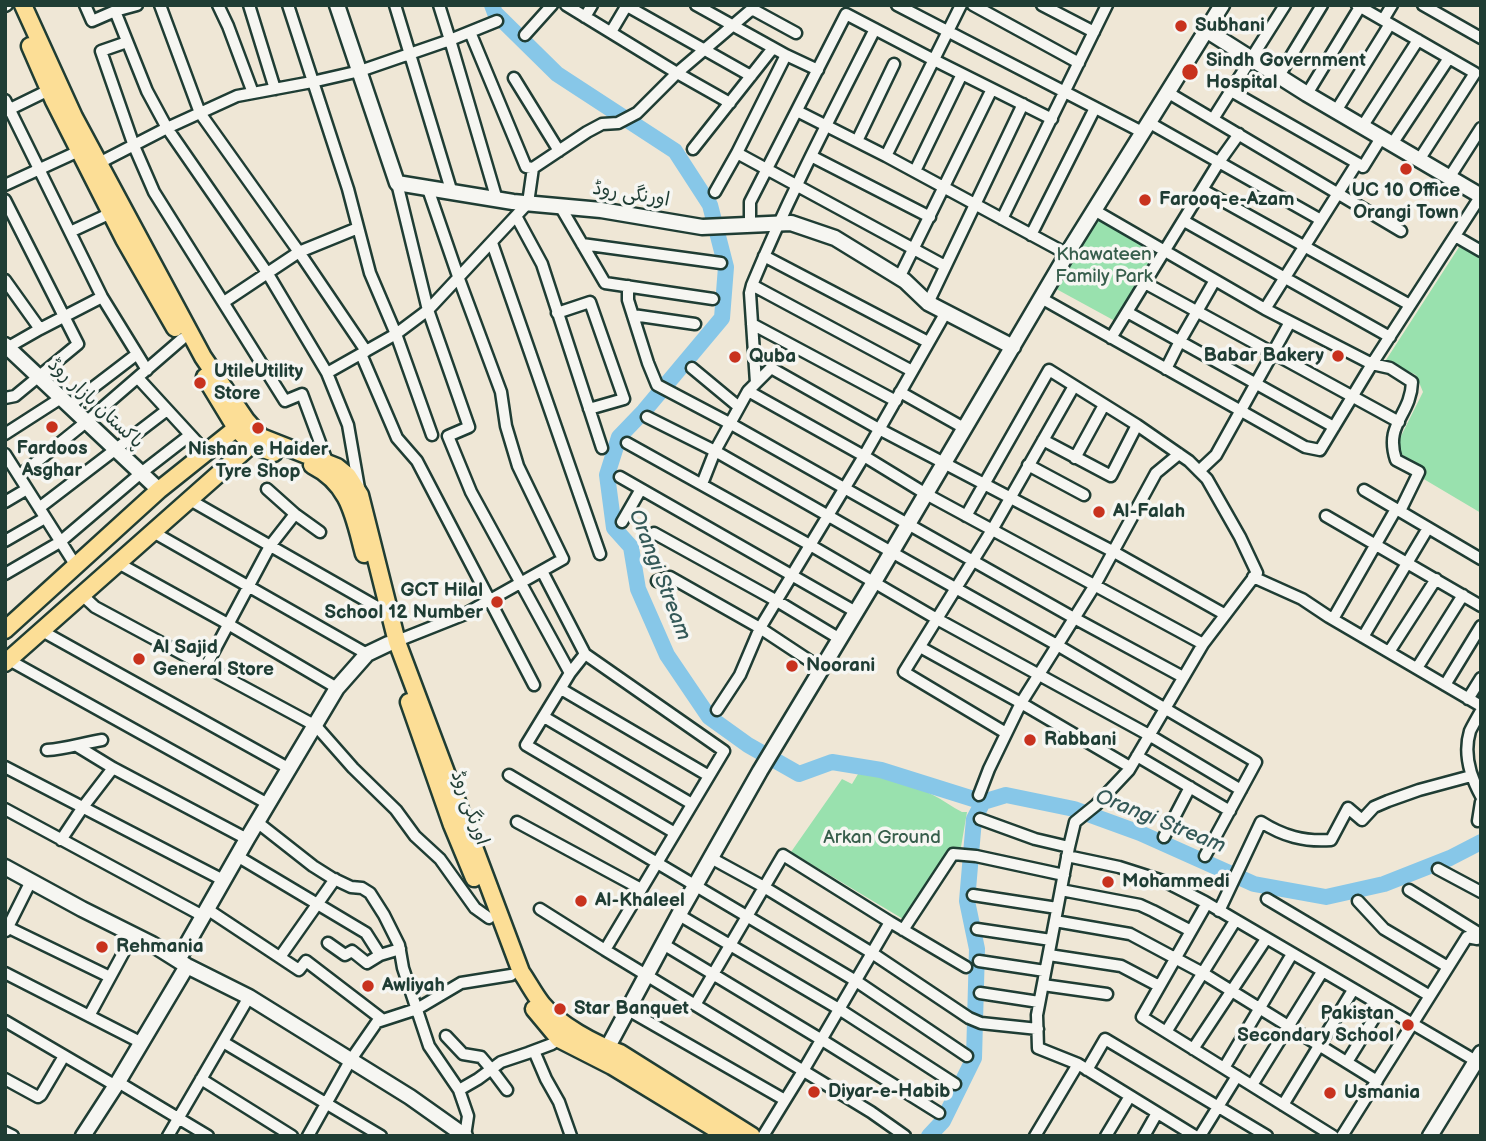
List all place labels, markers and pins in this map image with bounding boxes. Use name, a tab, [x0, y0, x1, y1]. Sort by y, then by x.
place label: Subhani	[1195, 15, 1265, 37]
marker: Subhani	[1173, 18, 1189, 34]
place label: Sindh Government Hospital	[1206, 50, 1366, 94]
marker: Sindh Government Hospital	[1180, 62, 1200, 82]
marker: UC 10 Office Orangi Town	[1398, 161, 1414, 177]
place label: UC 10 Office Orangi Town	[1352, 180, 1460, 224]
place label: Farooq-e-Azam	[1159, 189, 1294, 211]
marker: Farooq-e-Azam	[1137, 192, 1153, 208]
place label: Babar Bakery	[1203, 345, 1324, 367]
place label: Quba	[749, 346, 796, 368]
marker: Babar Bakery	[1330, 348, 1346, 364]
marker: Quba	[727, 349, 743, 365]
place label: UtileUtility Store	[214, 361, 303, 405]
marker: UtileUtility Store	[192, 375, 208, 391]
marker: Fardoos Asghar	[44, 419, 60, 435]
marker: Nishan e Haider Tyre Shop	[250, 420, 266, 436]
place label: Fardoos Asghar	[16, 438, 88, 482]
place label: Nishan e Haider Tyre Shop	[188, 439, 328, 483]
place label: Al-Falah	[1113, 501, 1185, 523]
marker: Al-Falah	[1091, 504, 1107, 520]
place label: GCT Hilal School 12 Number	[324, 580, 483, 624]
marker: GCT Hilal School 12 Number	[489, 594, 505, 610]
place label: Al Sajid General Store	[153, 637, 274, 681]
marker: Al Sajid General Store	[131, 651, 147, 667]
place label: Noorani	[806, 655, 875, 677]
marker: Noorani	[784, 658, 800, 674]
place label: Rabbani	[1044, 729, 1116, 751]
marker: Rabbani	[1022, 732, 1038, 748]
place label: Mohammedi	[1122, 871, 1230, 893]
marker: Mohammedi	[1100, 874, 1116, 890]
place label: Al-Khaleel	[595, 890, 685, 912]
marker: Al-Khaleel	[573, 893, 589, 909]
place label: Rehmania	[116, 936, 204, 958]
marker: Rehmania	[94, 939, 110, 955]
place label: Awliyah	[382, 975, 445, 997]
marker: Awliyah	[360, 978, 376, 994]
place label: Star Banquet	[574, 998, 689, 1020]
marker: Star Banquet	[552, 1001, 568, 1017]
place label: Pakistan Secondary School	[1237, 1003, 1394, 1047]
marker: Pakistan Secondary School	[1400, 1017, 1416, 1033]
place label: Diyar-e-Habib	[828, 1081, 950, 1103]
place label: Usmania	[1344, 1082, 1420, 1104]
marker: Diyar-e-Habib	[806, 1084, 822, 1100]
marker: Usmania	[1322, 1085, 1338, 1101]

